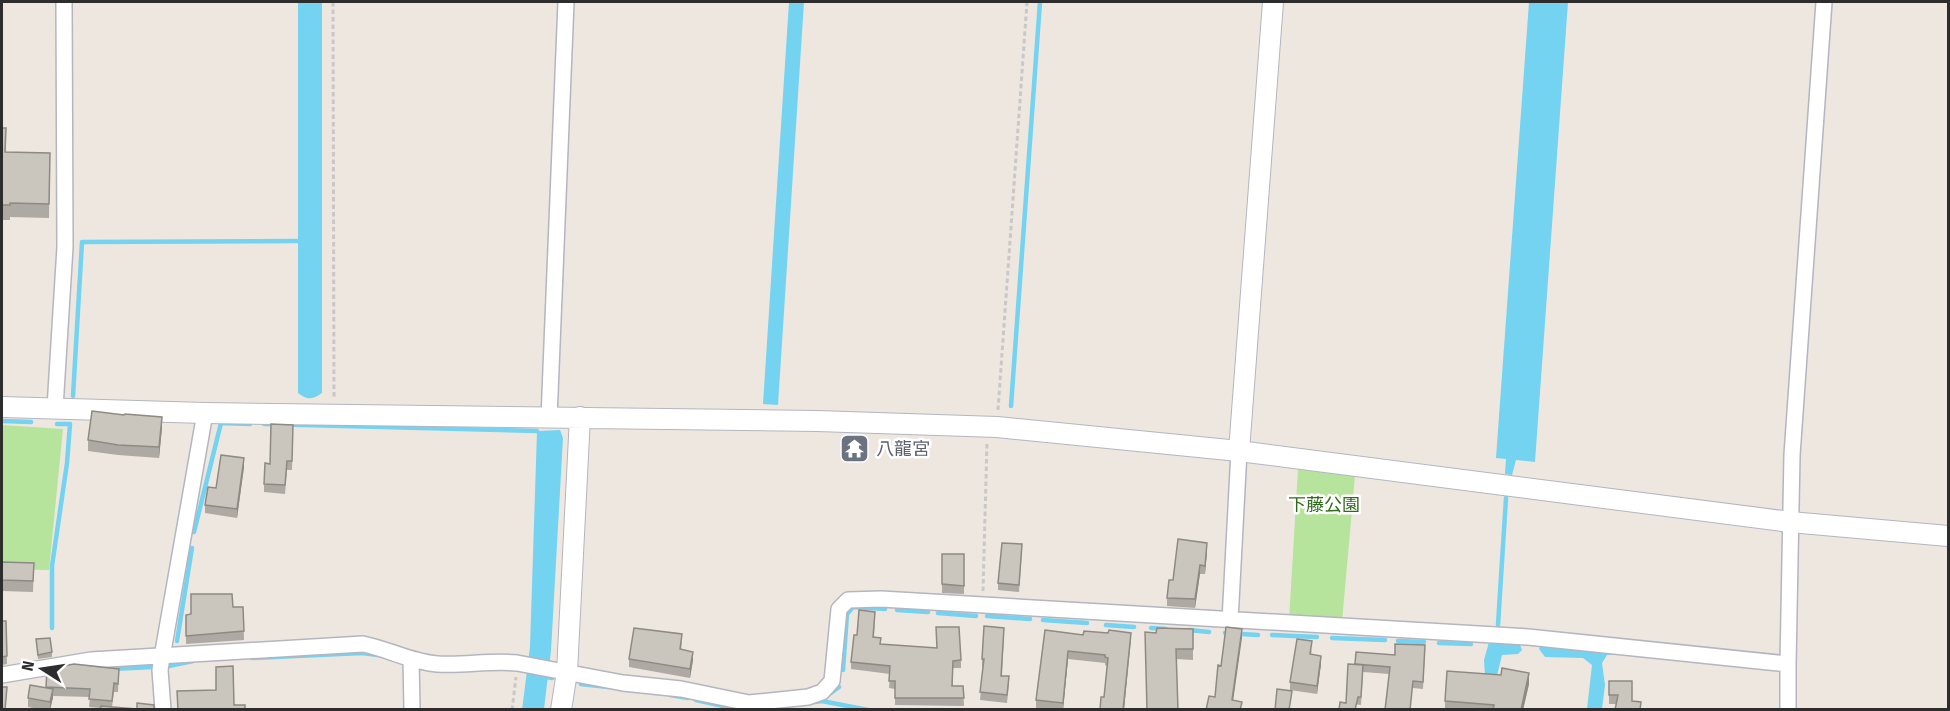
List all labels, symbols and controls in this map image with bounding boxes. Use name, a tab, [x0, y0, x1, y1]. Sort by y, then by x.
temple icon: 八龍宮	[839, 433, 871, 465]
place label: 八龍宮	[876, 438, 930, 460]
park label: 下藤公園	[1288, 494, 1360, 516]
north arrow	[12, 639, 72, 699]
text: N	[18, 659, 38, 673]

